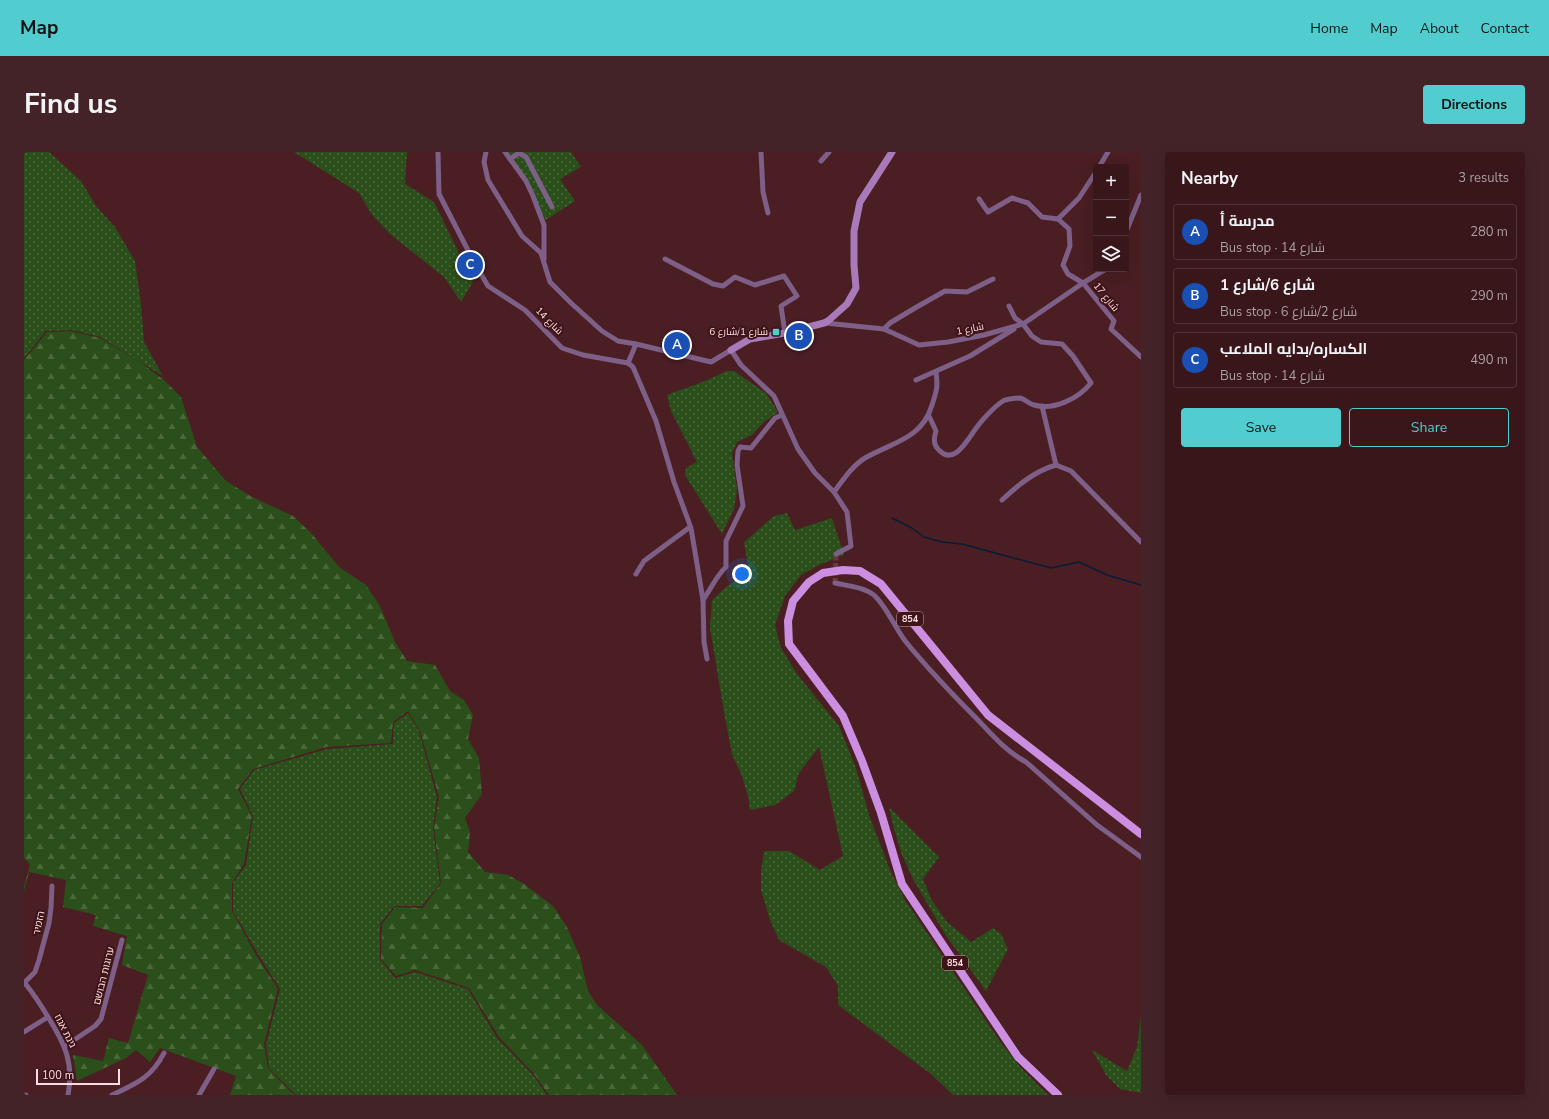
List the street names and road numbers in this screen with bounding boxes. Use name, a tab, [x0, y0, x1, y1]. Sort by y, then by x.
street label: شارع 17	[1090, 279, 1122, 315]
street label: شارع 14	[532, 304, 566, 338]
street label: شارع 1	[955, 319, 985, 339]
road number: 854	[897, 612, 923, 626]
street label: הזמיר	[30, 910, 48, 936]
street label: ערוגות הבושם	[90, 945, 118, 1007]
road number: 854	[942, 956, 968, 970]
street label: גינת אגוז	[51, 1012, 80, 1050]

